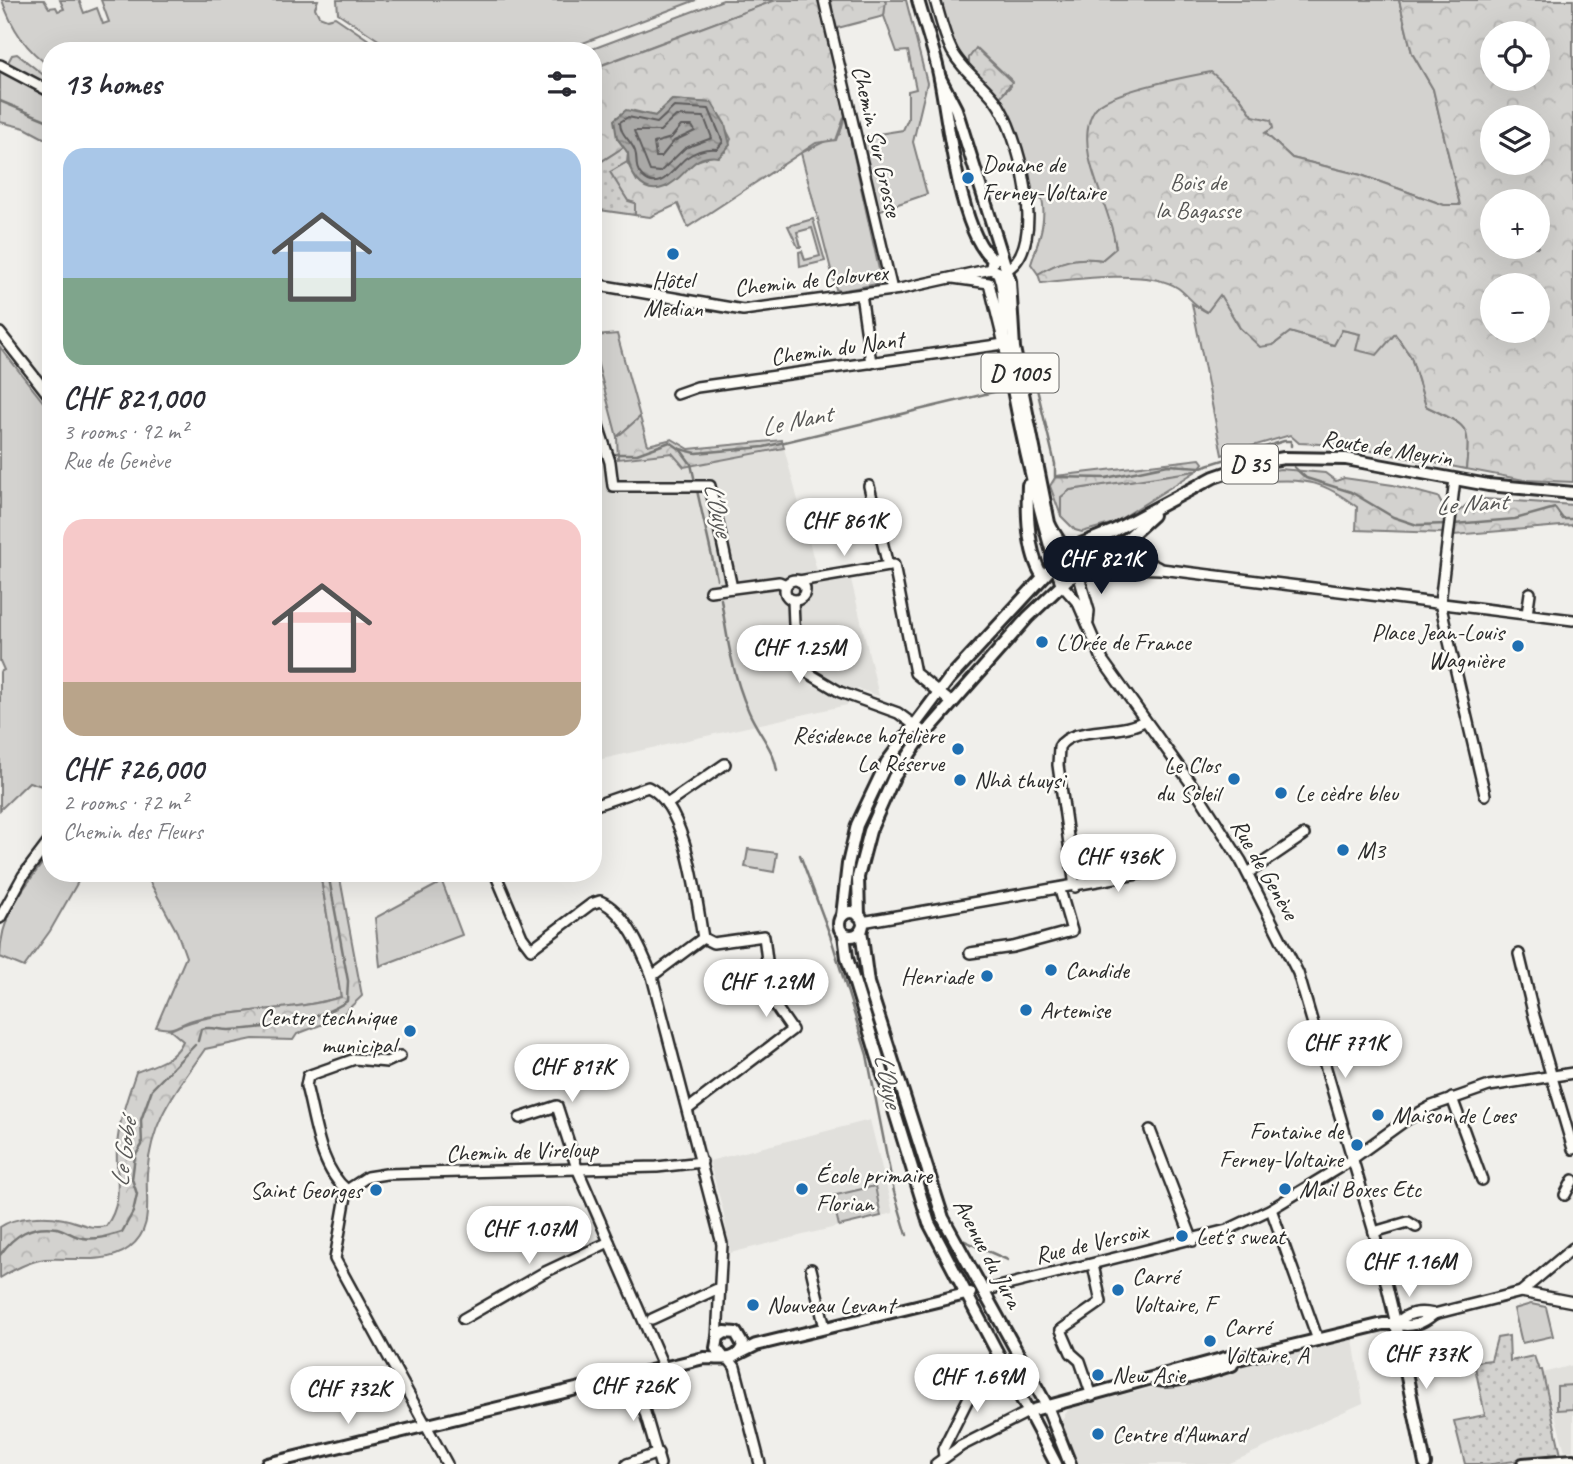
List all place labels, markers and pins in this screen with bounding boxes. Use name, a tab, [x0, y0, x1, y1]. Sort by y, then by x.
place label: Douane de Ferney-Voltaire	[982, 149, 1108, 207]
marker: Douane de Ferney-Voltaire	[960, 170, 976, 186]
marker: Hôtel Median	[665, 246, 681, 262]
place label: Hôtel Median	[643, 265, 703, 323]
pin: CHF 861K	[772, 498, 916, 558]
pin: CHF 821K	[1029, 536, 1173, 596]
place label: Place Jean-Louis Wagnière	[1372, 617, 1507, 675]
pin: CHF 1.25M	[719, 626, 879, 685]
place label: L'Orée de France	[1056, 627, 1193, 657]
marker: L'Orée de France	[1034, 634, 1050, 650]
marker: Place Jean-Louis Wagnière	[1510, 638, 1526, 654]
place label: Résidence hotelière La Réserve	[793, 720, 946, 778]
marker: Résidence hotelière La Réserve	[950, 741, 966, 757]
place label: Le Clos du Soleil	[1156, 750, 1224, 808]
place label: Nhà thuysi	[974, 765, 1067, 795]
marker: Le Clos du Soleil	[1226, 771, 1242, 787]
marker: Nhà thuysi	[952, 772, 968, 788]
place label: Le cèdre bleu	[1295, 778, 1400, 808]
marker: Le cèdre bleu	[1273, 785, 1289, 801]
pin: CHF 436K	[1046, 834, 1190, 894]
place label: M3	[1357, 835, 1387, 865]
marker: M3	[1335, 842, 1351, 858]
place label: Candide	[1065, 955, 1131, 985]
pin: CHF 1.29M	[686, 960, 846, 1019]
place label: Henriade	[901, 961, 975, 991]
marker: Candide	[1043, 962, 1059, 978]
marker: Henriade	[979, 968, 995, 984]
place label: Artemise	[1040, 995, 1112, 1025]
place label: Centre technique municipal	[260, 1002, 400, 1060]
marker: Artemise	[1018, 1002, 1034, 1018]
pin: CHF 771K	[1273, 1020, 1417, 1080]
marker: Centre technique municipal	[402, 1023, 418, 1039]
pin: CHF 817K	[500, 1044, 644, 1104]
place label: Maison de Loes	[1392, 1100, 1518, 1130]
marker: Maison de Loes	[1370, 1107, 1386, 1123]
place label: Fontaine de Ferney-Voltaire	[1219, 1116, 1345, 1174]
marker: Fontaine de Ferney-Voltaire	[1349, 1137, 1365, 1153]
place label: École primaire Florian	[816, 1160, 934, 1218]
place label: Mail Boxes Etc	[1299, 1174, 1423, 1204]
place label: Saint Georges	[250, 1175, 364, 1205]
marker: École primaire Florian	[794, 1181, 810, 1197]
marker: Mail Boxes Etc	[1277, 1181, 1293, 1197]
marker: Saint Georges	[368, 1182, 384, 1198]
pin: CHF 1.07M	[449, 1206, 609, 1266]
place label: Let's sweat	[1196, 1221, 1287, 1251]
marker: Let's sweat	[1174, 1228, 1190, 1244]
pin: CHF 1.16M	[1329, 1240, 1489, 1299]
place label: Carré Voltaire, F	[1132, 1261, 1221, 1319]
marker: Carré Voltaire, F	[1110, 1282, 1126, 1298]
place label: Nouveau Levant	[767, 1290, 898, 1320]
marker: Nouveau Levant	[745, 1297, 761, 1313]
place label: Carré Voltaire, A	[1224, 1312, 1310, 1370]
pin: CHF 737K	[1354, 1332, 1498, 1391]
marker: Carré Voltaire, A	[1202, 1333, 1218, 1349]
pin: CHF 1.69M	[897, 1354, 1057, 1414]
place label: New Asie	[1112, 1360, 1187, 1390]
pin: CHF 726K	[561, 1364, 705, 1423]
pin: CHF 732K	[276, 1366, 420, 1426]
marker: New Asie	[1090, 1367, 1106, 1383]
place label: Centre d'Aumard	[1112, 1419, 1250, 1449]
marker: Centre d'Aumard	[1090, 1426, 1106, 1442]

